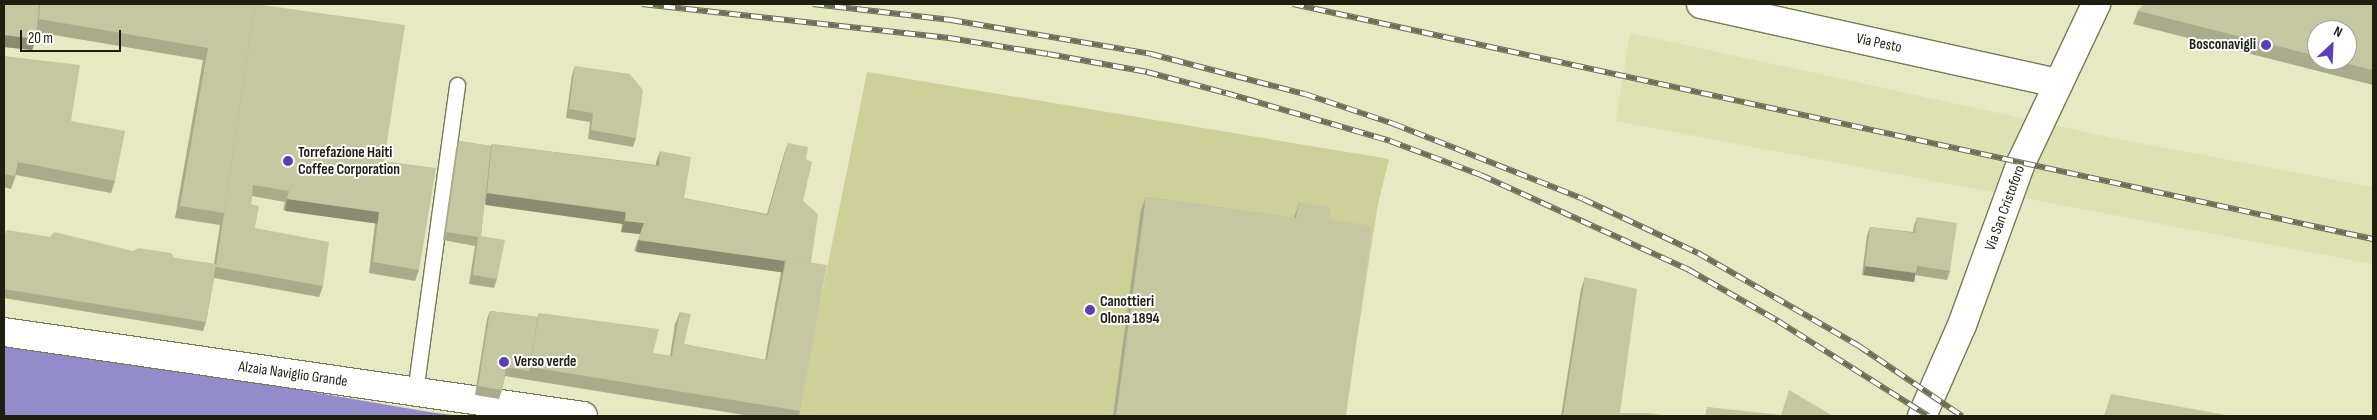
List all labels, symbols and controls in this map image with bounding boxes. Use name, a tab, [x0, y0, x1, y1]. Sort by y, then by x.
scale bar	[22, 20, 124, 52]
north arrow	[2307, 20, 2357, 70]
text: N	[2331, 23, 2345, 41]
text: 20 m	[28, 29, 53, 48]
street label: Via Pesto	[1855, 29, 1903, 57]
place label: Bosconavigli	[2189, 36, 2256, 54]
marker: Bosconavigli	[2260, 39, 2272, 51]
place label: Torrefazione Haiti Coffee Corporation	[298, 143, 400, 178]
marker: Torrefazione Haiti Coffee Corporation	[282, 155, 294, 167]
street label: Via San Cristoforo	[1981, 163, 2029, 253]
place label: Canottieri Olona 1894	[1100, 292, 1160, 327]
marker: Canottieri Olona 1894	[1084, 304, 1096, 316]
place label: Verso verde	[514, 353, 576, 371]
marker: Verso verde	[498, 356, 510, 368]
street label: Alzaia Naviglio Grande	[237, 357, 349, 391]

